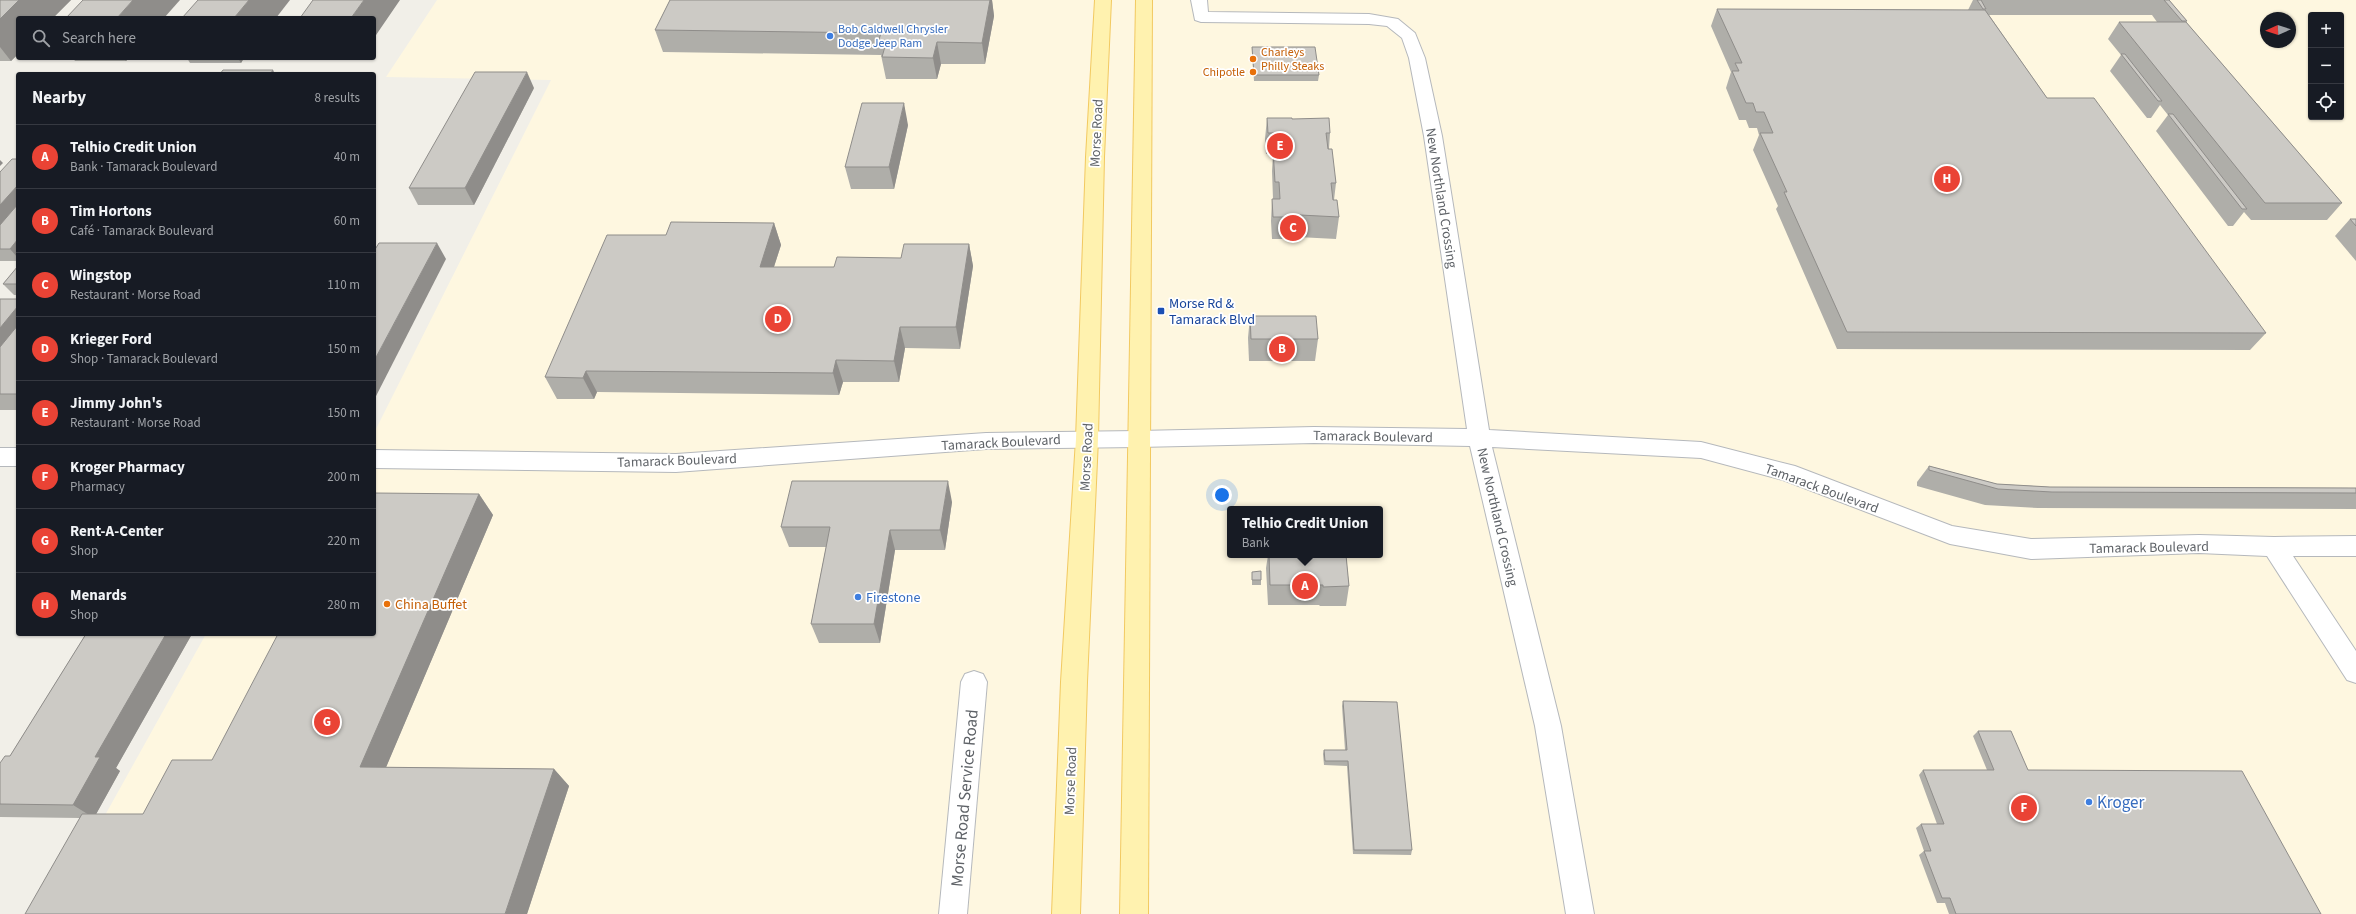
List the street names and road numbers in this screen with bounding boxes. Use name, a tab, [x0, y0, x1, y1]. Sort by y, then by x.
street label: Morse Road	[1085, 98, 1109, 168]
street label: New Northland Crossing	[1420, 127, 1462, 270]
street label: Morse Road	[1075, 422, 1099, 492]
street label: Tamarack Boulevard	[1313, 426, 1433, 448]
street label: Tamarack Boulevard	[941, 430, 1061, 456]
street label: New Northland Crossing	[1471, 446, 1523, 589]
street label: Tamarack Boulevard	[617, 449, 737, 473]
street label: Tamarack Boulevard	[1762, 459, 1881, 519]
street label: Tamarack Boulevard	[2089, 537, 2209, 559]
street label: Morse Road Service Road	[945, 708, 985, 888]
street label: Morse Road	[1060, 747, 1082, 815]

